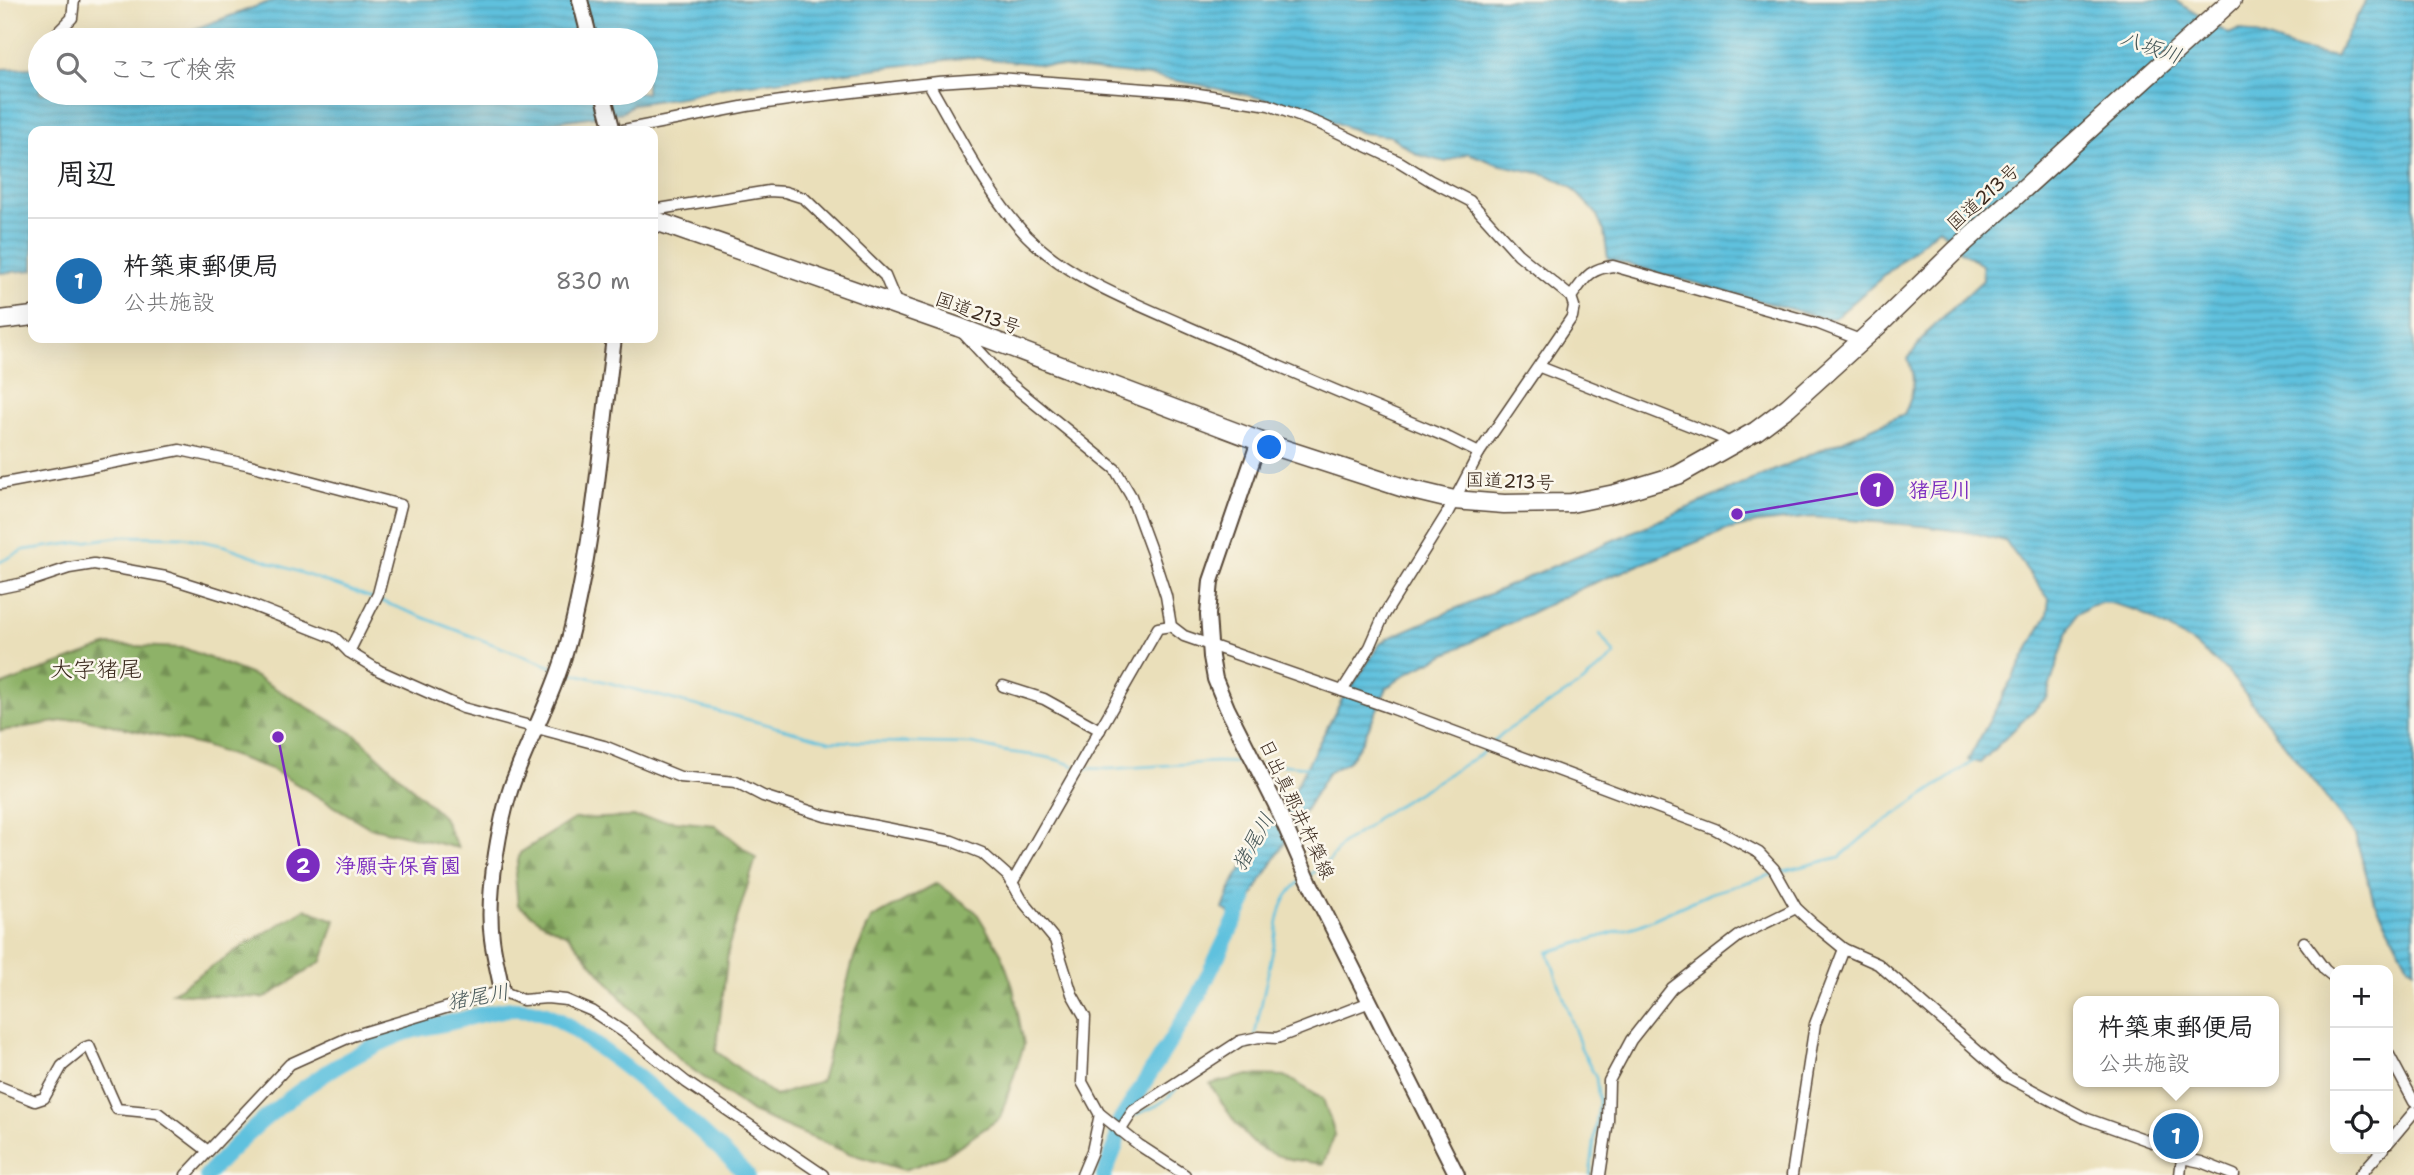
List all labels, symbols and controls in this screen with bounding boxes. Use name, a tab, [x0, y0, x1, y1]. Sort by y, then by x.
water label: 八坂川	[2117, 24, 2185, 70]
search box	[28, 28, 658, 105]
icon: search	[52, 48, 90, 86]
text: ここで検索	[108, 51, 238, 86]
text: 周辺	[56, 153, 116, 194]
street label: 国道213号	[1941, 158, 2025, 236]
text: 杵築東郵便局	[123, 248, 279, 283]
text: 1	[74, 266, 84, 296]
text: 830 m	[556, 266, 630, 296]
street label: 国道213号	[932, 286, 1024, 340]
text: 公共施設	[123, 287, 215, 317]
your location	[1252, 430, 1286, 464]
street label: 国道213号	[1465, 467, 1555, 495]
callout: 猪尾川	[1860, 469, 1986, 511]
text: 1	[1872, 476, 1882, 504]
text: 猪尾川	[1909, 476, 1972, 504]
district label: 大字猪尾	[50, 654, 142, 684]
street label: 日出真那井杵築線	[1254, 735, 1340, 883]
water label: 猪尾川	[1225, 808, 1281, 876]
callout: 浄願寺保育園	[286, 844, 475, 886]
text: 2	[296, 852, 311, 880]
text: 浄願寺保育園	[335, 852, 461, 880]
map controls	[2330, 965, 2393, 1154]
button: +	[2330, 965, 2393, 1028]
water label: 猪尾川	[445, 978, 511, 1016]
popup	[2073, 996, 2279, 1087]
text: 杵築東郵便局	[2098, 1009, 2254, 1044]
button: −	[2330, 1028, 2393, 1091]
text: 公共施設	[2098, 1048, 2190, 1078]
button: locate	[2330, 1091, 2393, 1154]
pin: 1	[2153, 1110, 2199, 1162]

